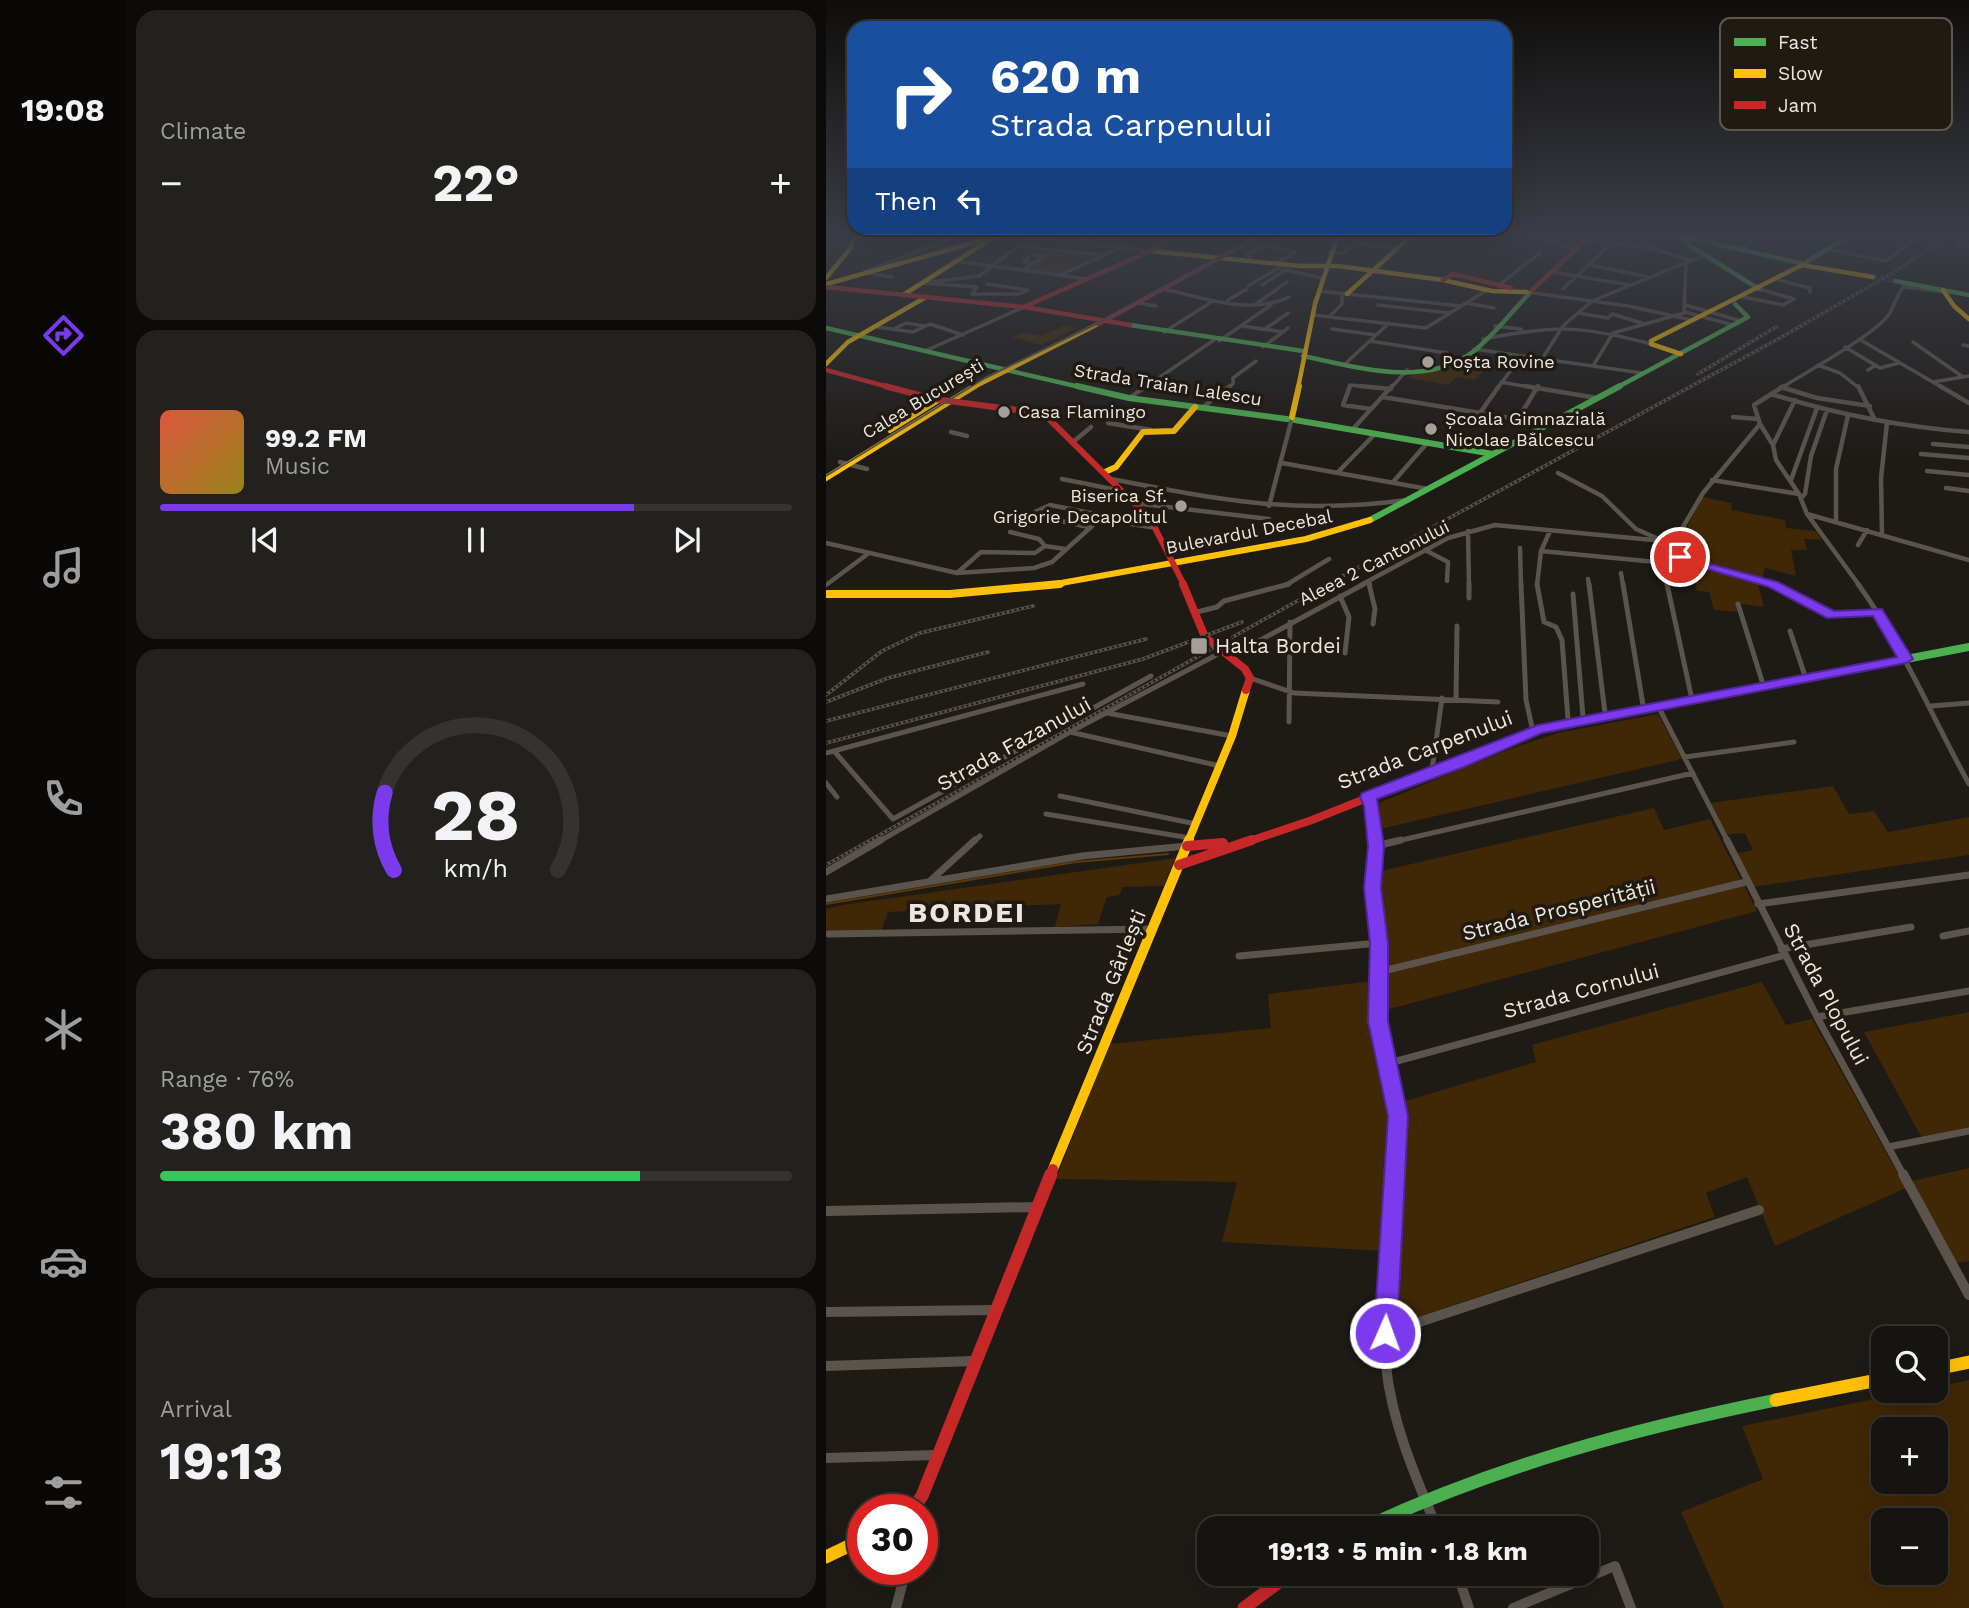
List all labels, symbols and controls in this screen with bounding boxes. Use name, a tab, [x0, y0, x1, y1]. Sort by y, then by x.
legend	[1720, 18, 1952, 130]
text: Fast	[1778, 31, 1817, 54]
text: 620 m	[990, 47, 1141, 105]
icon: right	[875, 49, 966, 140]
text: Slow	[1778, 62, 1823, 85]
text: 19:08	[21, 91, 105, 129]
text: Jam	[1778, 94, 1817, 117]
text: Strada Carpenului	[990, 106, 1272, 144]
text: Climate	[160, 118, 246, 145]
text: 22°	[432, 153, 520, 214]
text: −	[160, 161, 183, 205]
text: +	[769, 161, 792, 205]
icon: left	[951, 182, 989, 220]
text: Then	[875, 186, 937, 216]
icon: directions	[39, 311, 88, 360]
place label: Poșta Rovine	[1442, 351, 1555, 372]
street label: Calea București	[858, 354, 987, 443]
marker: Poșta Rovine	[1420, 354, 1436, 370]
street label: Strada Traian Lalescu	[1073, 359, 1263, 410]
place label: Casa Flamingo	[1018, 401, 1146, 422]
marker: Casa Flamingo	[996, 404, 1012, 420]
place label: Școala Gimnazială Nicolae Bălcescu	[1445, 408, 1606, 450]
marker: Școala Gimnazială Nicolae Bălcescu	[1423, 421, 1439, 437]
text: 99.2 FM	[265, 423, 367, 453]
text: Music	[265, 453, 330, 480]
place label: Biserica Sf. Grigorie Decapolitul	[993, 485, 1167, 527]
marker: Biserica Sf. Grigorie Decapolitul	[1173, 498, 1189, 514]
street label: Bulevardul Decebal	[1164, 505, 1334, 558]
street label: Aleea 2 Cantonului	[1295, 515, 1453, 610]
icon: previous	[246, 521, 284, 559]
icon: pause	[457, 521, 495, 559]
icon: next	[668, 521, 706, 559]
pin	[1650, 527, 1710, 587]
icon: arrive	[1661, 538, 1699, 576]
icon: music	[39, 543, 88, 592]
place label: Halta Bordei	[1215, 633, 1341, 658]
marker: Halta Bordei	[1189, 636, 1209, 656]
street label: Strada Fazanului	[933, 691, 1095, 796]
street label: Strada Carpenului	[1334, 705, 1516, 794]
text: 28	[431, 772, 521, 858]
icon: phone	[39, 774, 88, 823]
text: km/h	[444, 854, 508, 883]
street label: Strada Prosperității	[1460, 873, 1658, 946]
district label: BORDEI	[908, 896, 1026, 929]
street label: Strada Gârlești	[1070, 906, 1151, 1058]
street label: Strada Plopului	[1779, 919, 1874, 1069]
street label: Strada Cornului	[1500, 958, 1662, 1023]
icon: climate	[39, 1005, 88, 1054]
text: Range · 76%	[160, 1066, 294, 1093]
text: 380 km	[160, 1101, 353, 1162]
icon: car	[39, 1237, 88, 1286]
position arrow	[1348, 1296, 1422, 1370]
map controls	[1871, 1326, 1948, 1585]
button: search	[1871, 1326, 1948, 1403]
text: Arrival	[160, 1396, 232, 1423]
button: +	[1871, 1417, 1948, 1494]
text: 19:13	[160, 1431, 283, 1492]
icon: filters	[39, 1468, 88, 1517]
speed limit sign: 30	[847, 1494, 938, 1585]
button: −	[1871, 1508, 1948, 1585]
text: 19:13 · 5 min · 1.8 km	[1268, 1536, 1528, 1566]

